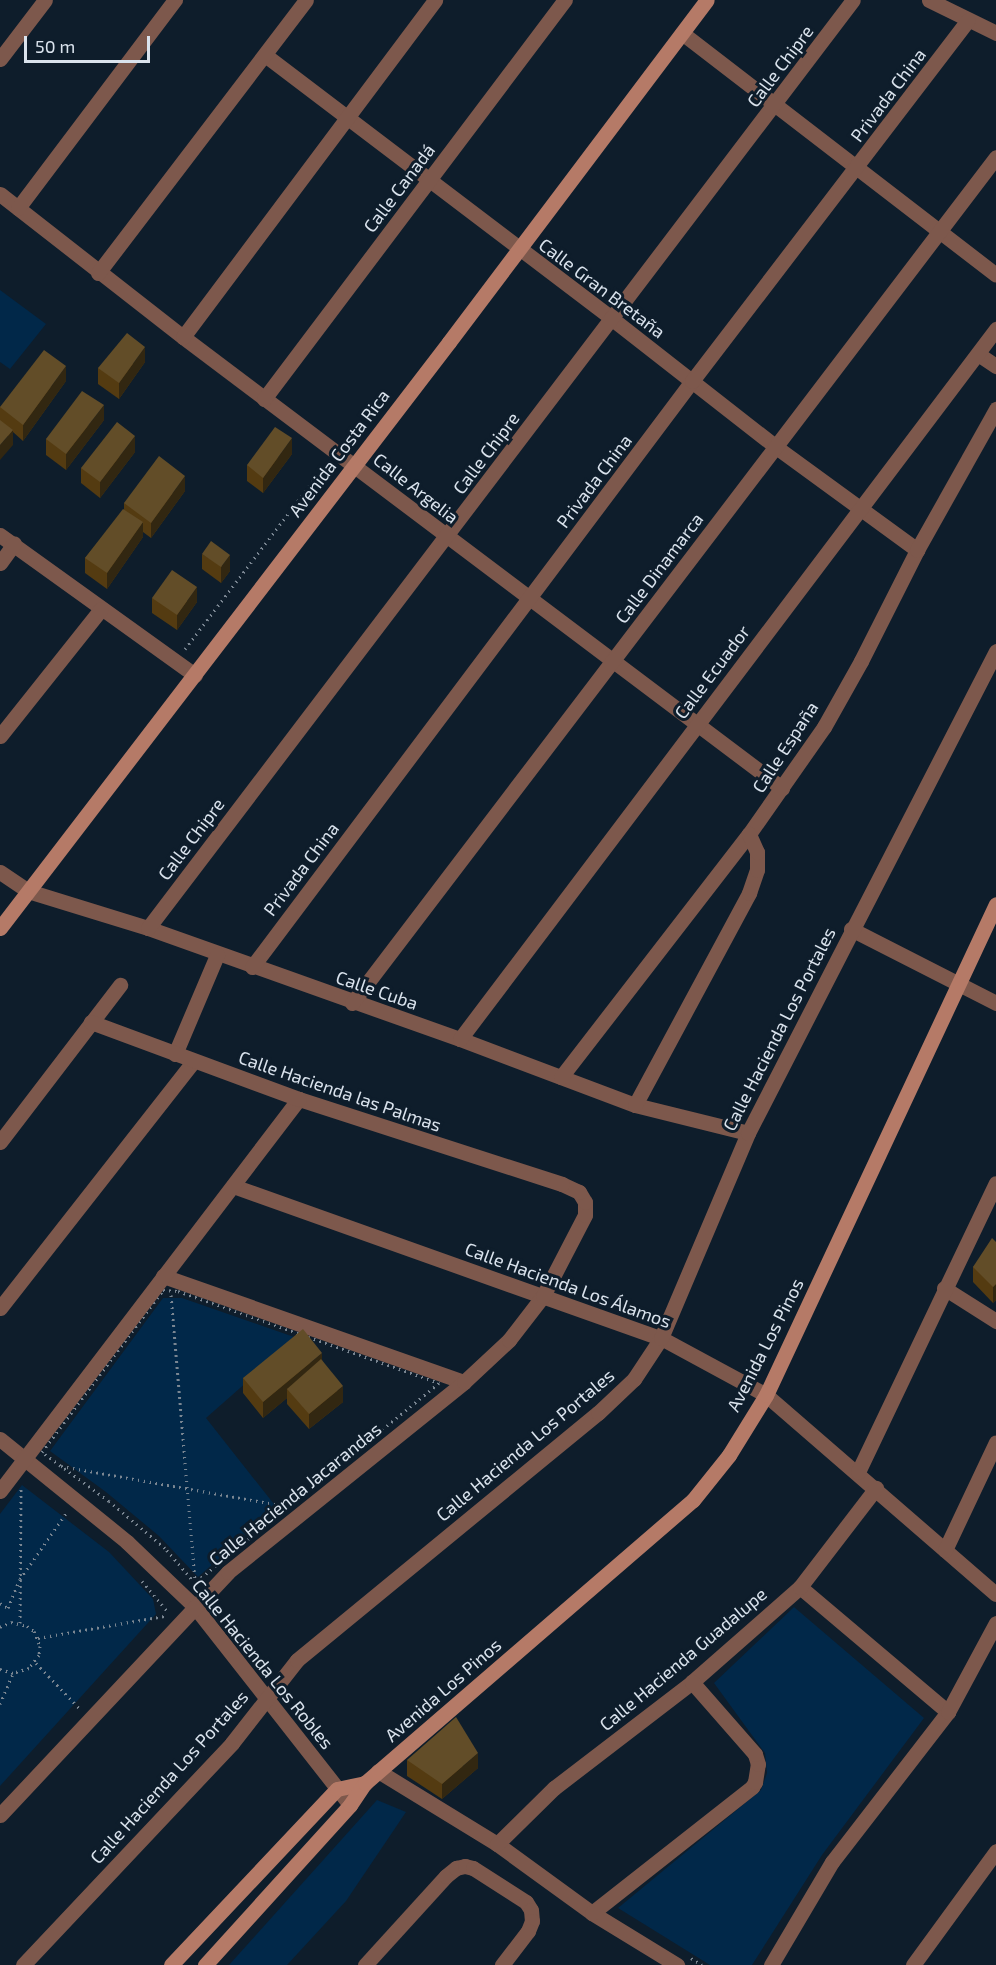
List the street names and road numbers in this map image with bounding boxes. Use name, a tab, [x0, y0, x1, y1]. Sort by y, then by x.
street label: Calle Chipre	[742, 21, 818, 111]
street label: Privada China	[846, 44, 930, 146]
street label: Calle Canadá	[359, 139, 439, 237]
street label: Calle Gran Bretaña	[535, 234, 669, 342]
street label: Avenida Costa Rica	[284, 385, 394, 521]
street label: Calle Chipre	[448, 408, 524, 498]
street label: Privada China	[552, 430, 636, 532]
street label: Calle Argelia	[369, 448, 463, 528]
street label: Calle Dinamarca	[610, 509, 708, 627]
street label: Calle Ecuador	[670, 621, 754, 723]
street label: Calle España	[748, 697, 822, 797]
street label: Calle Chipre	[153, 794, 229, 884]
street label: Privada China	[259, 818, 343, 920]
street label: Calle Hacienda Los Portales	[718, 924, 840, 1134]
street label: Calle Cuba	[333, 966, 421, 1014]
street label: Calle Hacienda las Palmas	[236, 1046, 444, 1136]
street label: Calle Hacienda Los Álamos	[462, 1238, 674, 1332]
street label: Avenida Los Pinos	[722, 1275, 808, 1415]
street label: Calle Hacienda Los Portales	[432, 1364, 618, 1526]
street label: Calle Hacienda Jacarandas	[204, 1418, 386, 1570]
street label: Calle Hacienda Los Robles	[188, 1575, 338, 1753]
street label: Calle Hacienda Guadalupe	[595, 1583, 771, 1735]
street label: Avenida Los Pinos	[381, 1634, 505, 1746]
street label: Calle Hacienda Los Portales	[86, 1686, 252, 1868]

